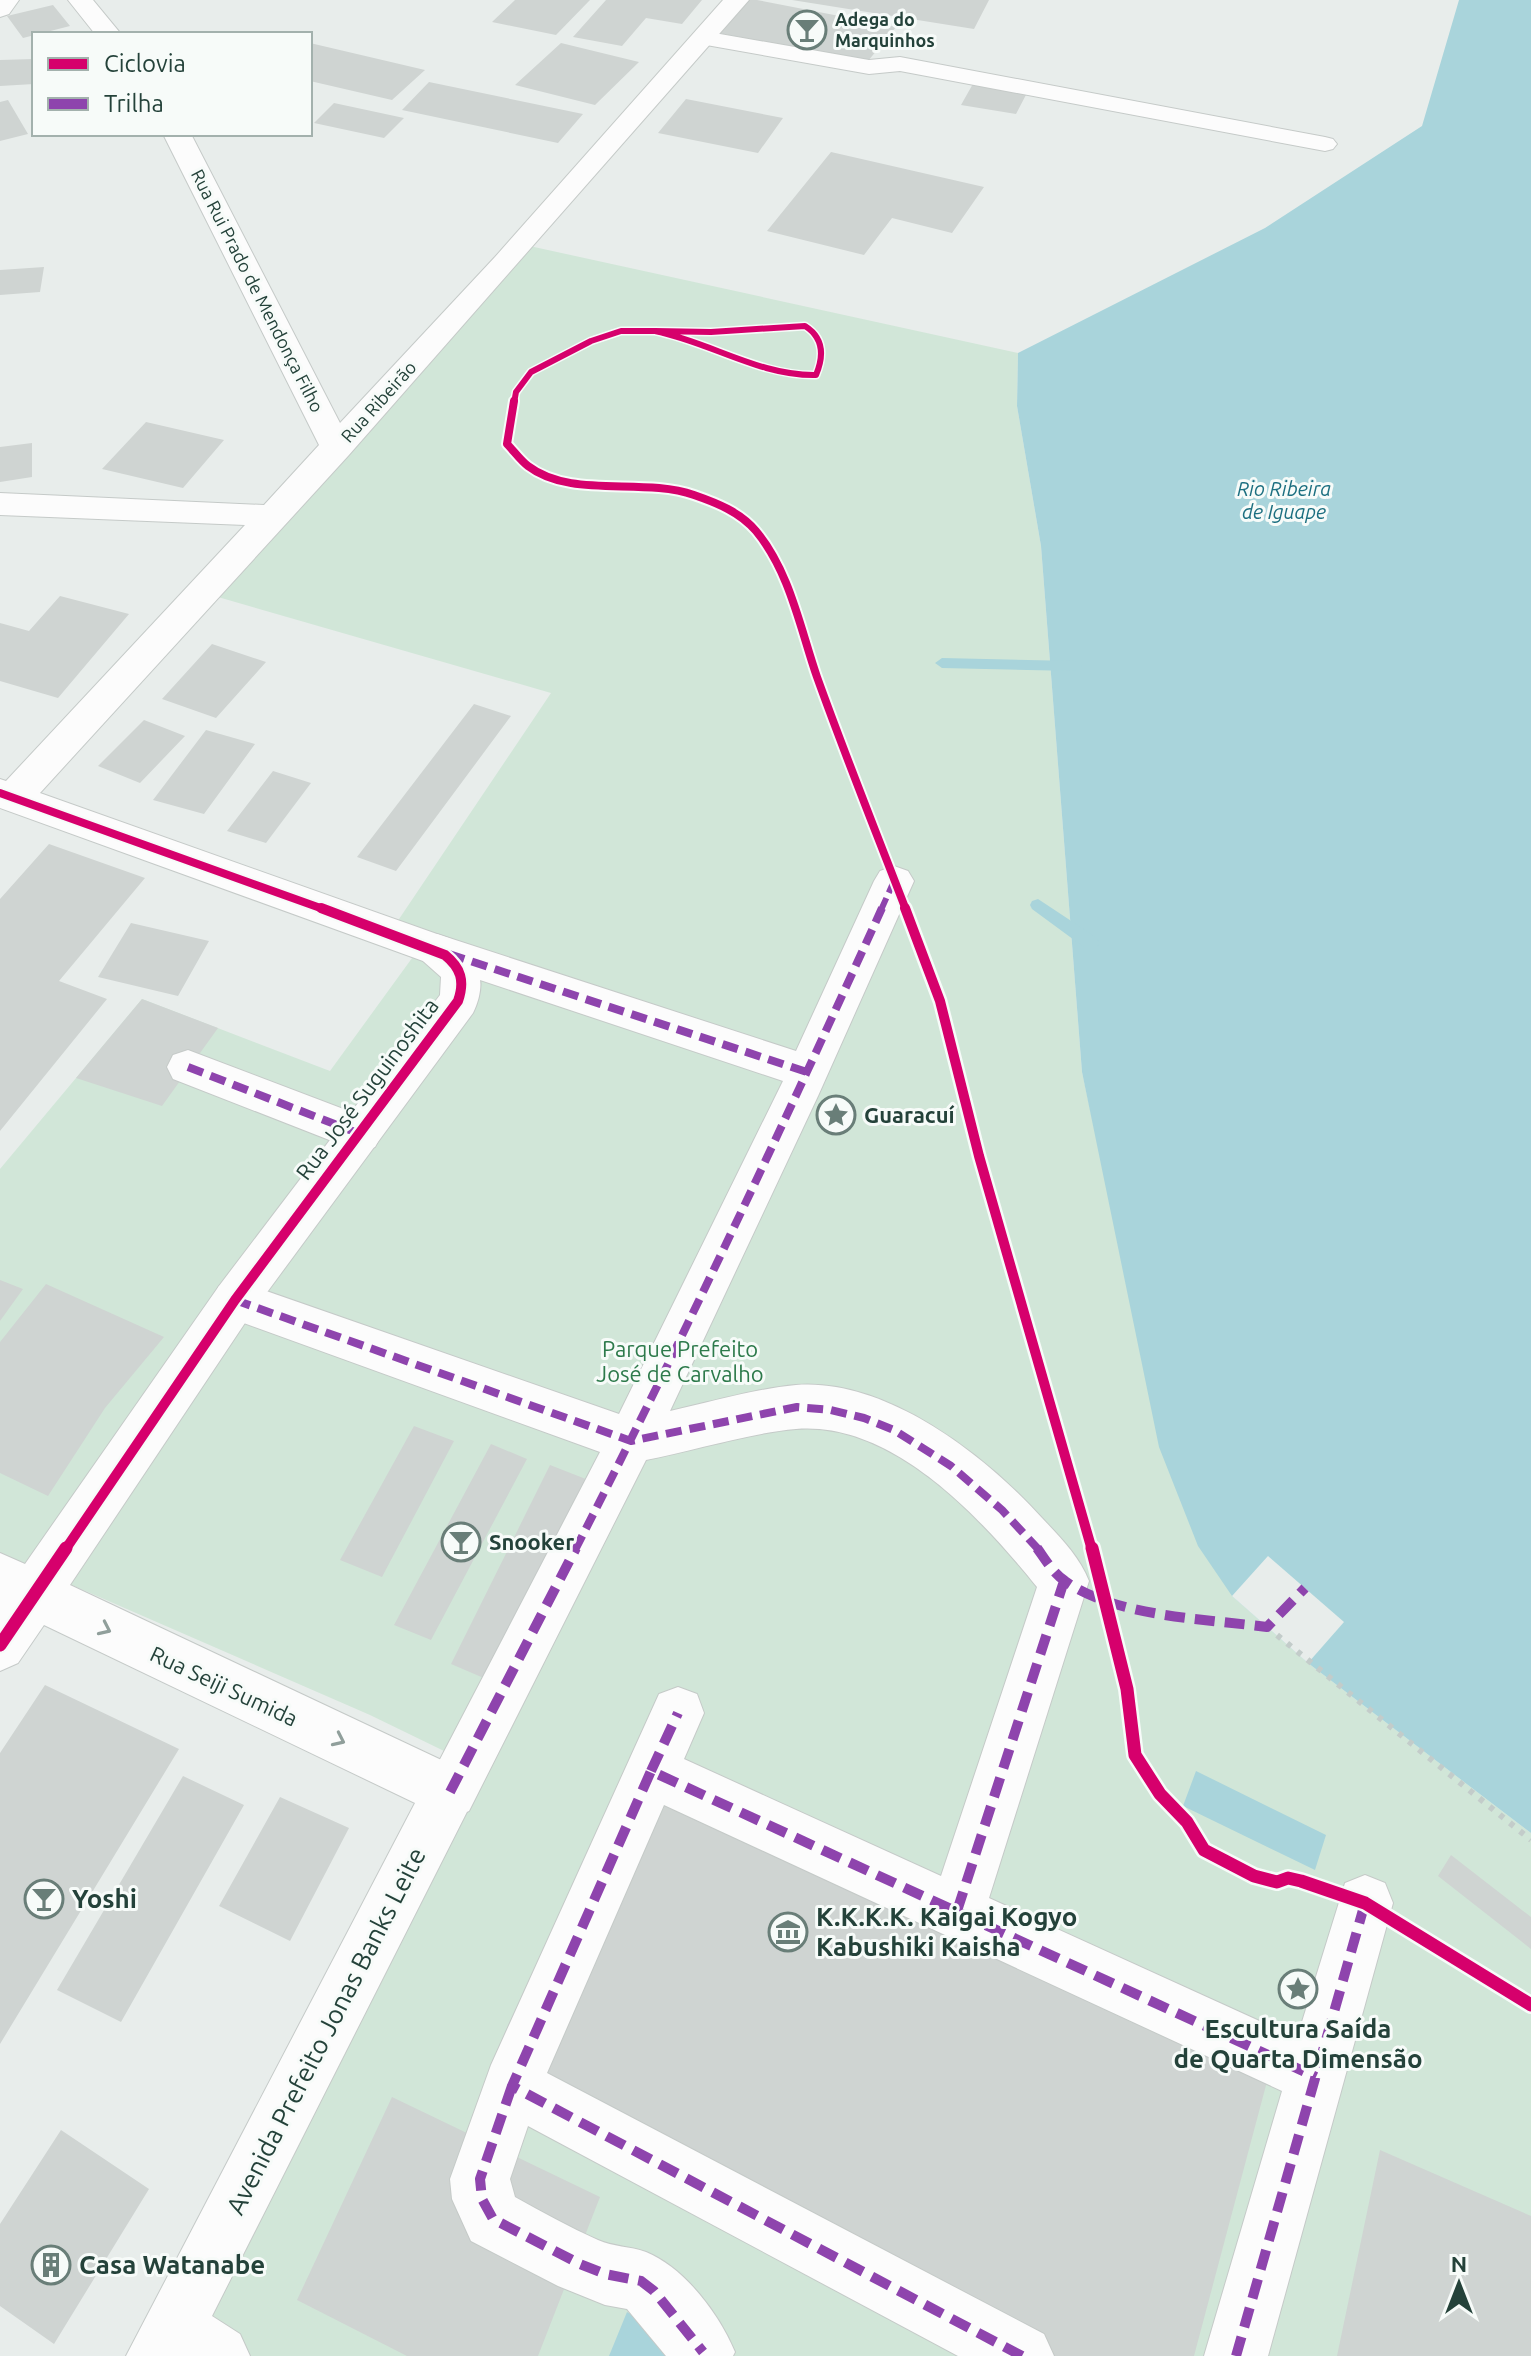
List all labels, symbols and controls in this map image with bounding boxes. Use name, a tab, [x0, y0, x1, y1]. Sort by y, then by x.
bar icon: Adega do Marquinhos	[786, 9, 828, 51]
place label: Adega do Marquinhos	[835, 9, 935, 50]
legend	[32, 32, 312, 136]
text: Ciclovia	[104, 50, 186, 77]
text: Trilha	[104, 90, 164, 117]
street label: Rua Rui Prado de Mendonça Filho	[188, 166, 328, 415]
street label: Rua Ribeirão	[337, 357, 420, 446]
water label: Rio Ribeira de Iguape	[1237, 477, 1331, 523]
street label: Rua José Suguinoshita	[290, 993, 443, 1184]
place icon: Guaracuí	[815, 1094, 857, 1136]
place label: Guaracuí	[864, 1102, 955, 1127]
park label: Parque Prefeito José de Carvalho	[596, 1336, 764, 1386]
bar icon: Snooker	[440, 1521, 482, 1563]
place label: Snooker	[489, 1529, 574, 1554]
one-way arrow	[96, 1619, 111, 1635]
street label: Rua Seiji Sumida	[146, 1640, 302, 1731]
one-way arrow	[331, 1730, 346, 1746]
street label: Avenida Prefeito Jonas Banks Leite	[220, 1843, 431, 2219]
bar icon: Yoshi	[23, 1878, 65, 1920]
place label: Yoshi	[72, 1884, 137, 1913]
place label: K.K.K.K. Kaigai Kogyo Kabushiki Kaisha	[816, 1902, 1077, 1961]
museum icon: K.K.K.K. Kaigai Kogyo Kabushiki Kaisha	[767, 1911, 809, 1953]
place icon: Escultura Saída de Quarta Dimensão	[1277, 1968, 1319, 2010]
place label: Escultura Saída de Quarta Dimensão	[1173, 2014, 1423, 2073]
building icon: Casa Watanabe	[30, 2244, 72, 2286]
north arrow	[1419, 2244, 1499, 2324]
place label: Casa Watanabe	[79, 2250, 265, 2279]
text: N	[1451, 2251, 1467, 2276]

